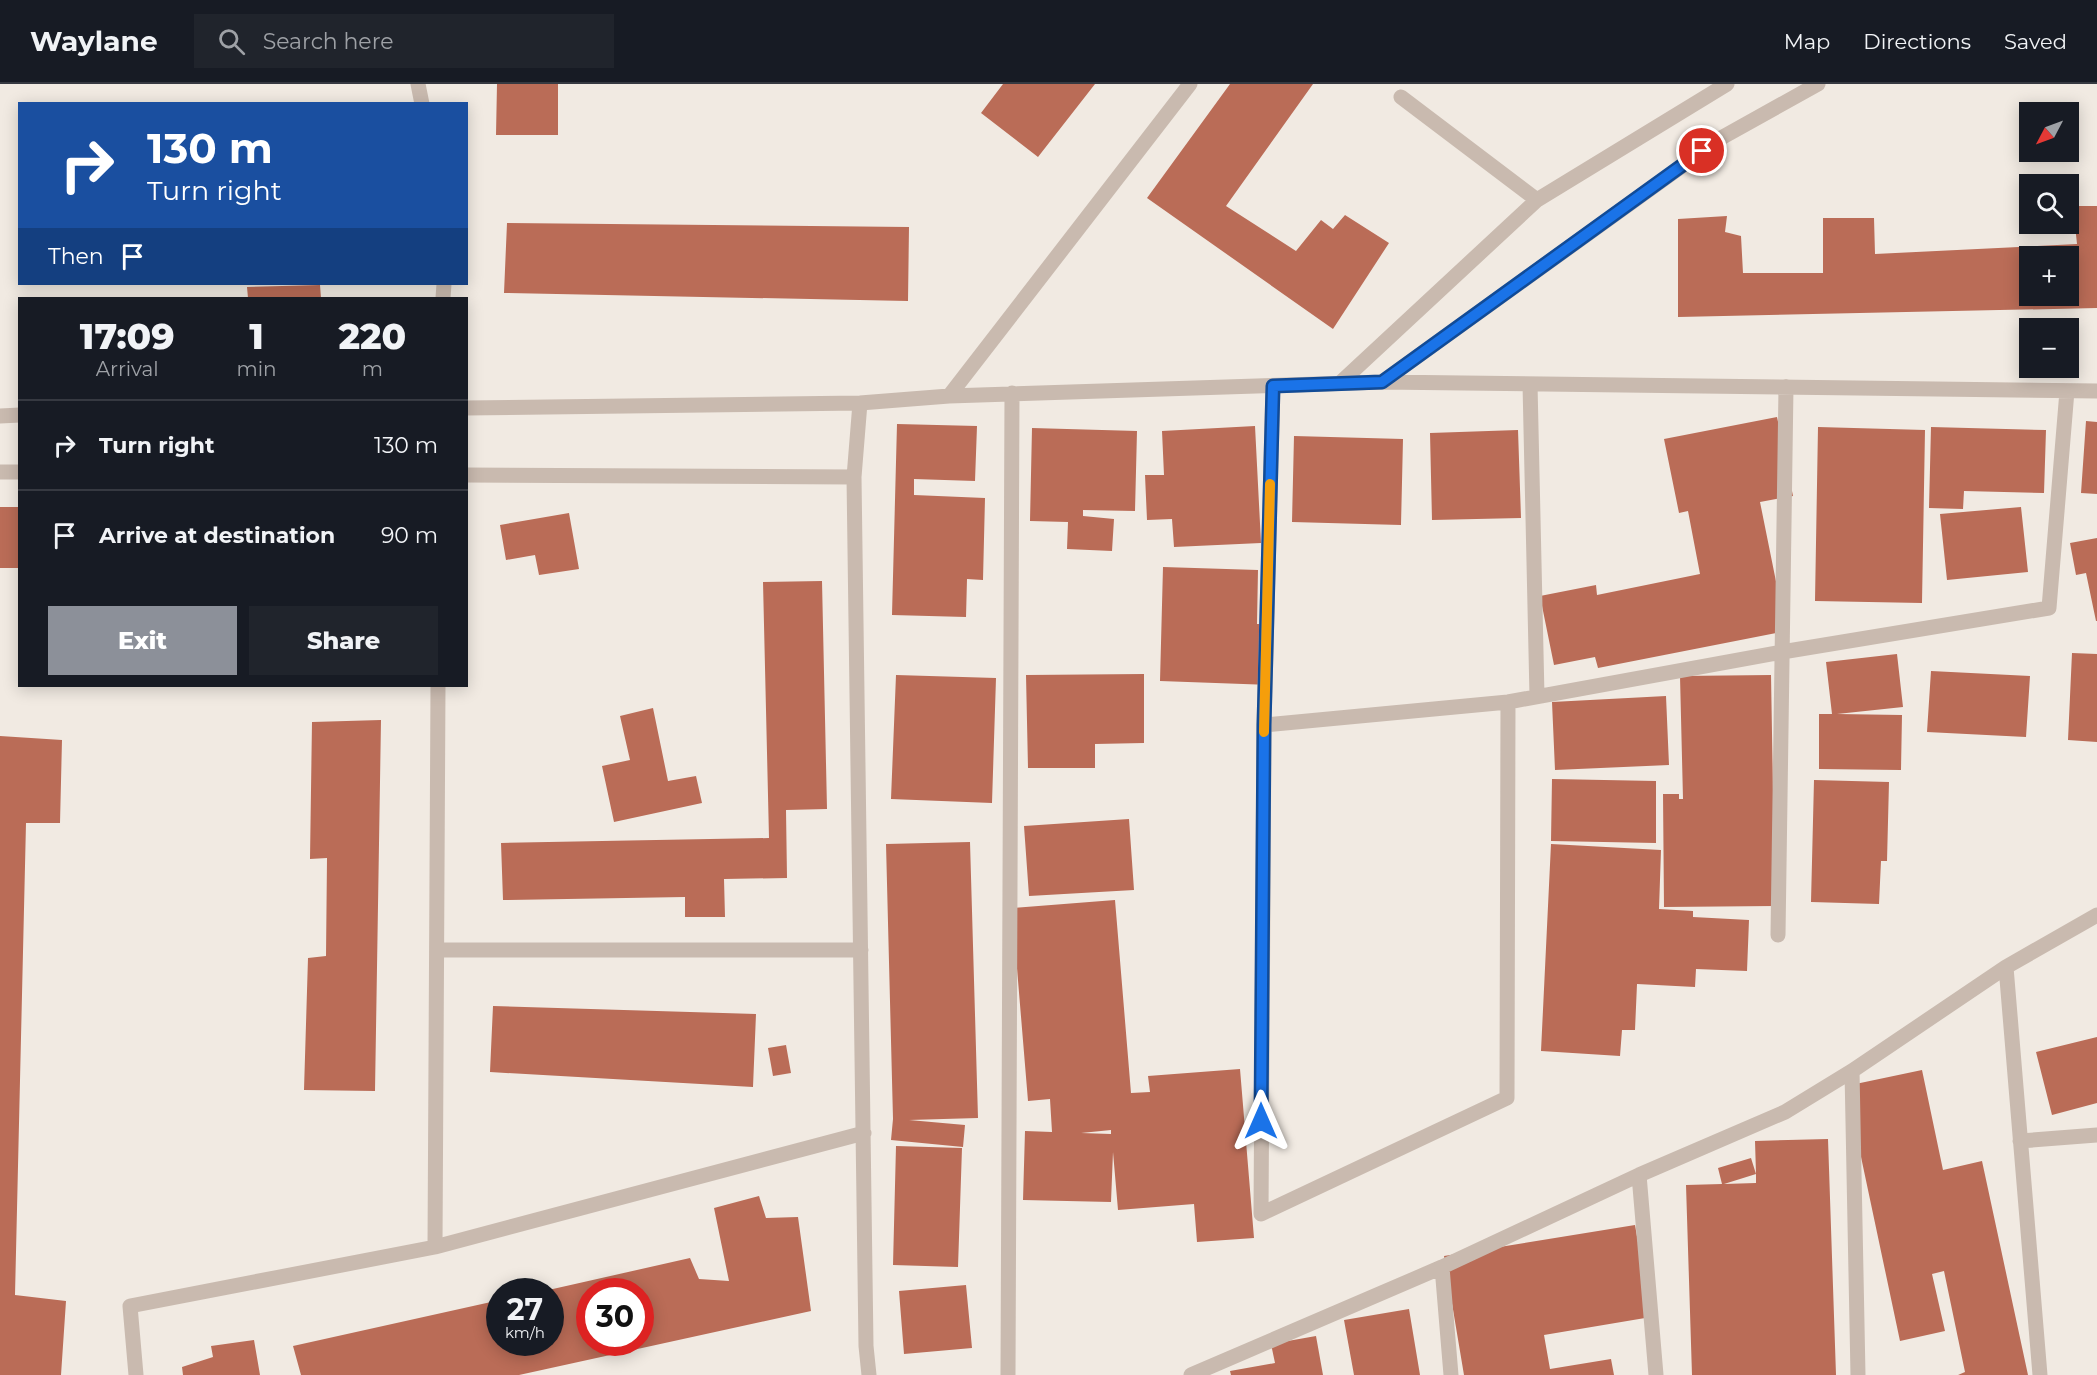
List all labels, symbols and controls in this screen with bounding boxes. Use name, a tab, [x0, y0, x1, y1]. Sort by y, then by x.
search box	[194, 14, 614, 68]
text: Waylane	[30, 24, 158, 58]
icon: search	[215, 25, 248, 58]
text: Search here	[263, 28, 393, 55]
text: Map	[1784, 29, 1830, 54]
text: Directions	[1863, 29, 1971, 54]
text: Saved	[2004, 29, 2067, 54]
north arrow	[2019, 102, 2079, 162]
map controls	[2019, 102, 2079, 378]
text: 130 m	[147, 122, 273, 174]
pin	[1676, 125, 1727, 176]
icon: right	[48, 126, 126, 204]
icon: arrive	[1685, 134, 1718, 167]
text: Turn right	[147, 174, 282, 207]
button: search	[2019, 174, 2079, 234]
icon: arrive	[116, 240, 149, 273]
text: Then	[48, 243, 104, 270]
button: +	[2019, 246, 2079, 306]
text: 17:09	[80, 314, 175, 358]
text: 1	[249, 314, 264, 358]
text: 220	[338, 314, 406, 358]
button: −	[2019, 318, 2079, 378]
text: Arrival	[96, 357, 159, 381]
text: min	[236, 357, 277, 381]
text: m	[362, 357, 383, 381]
icon: right	[48, 429, 81, 462]
text: Turn right	[99, 432, 214, 459]
text: 130 m	[374, 432, 438, 459]
icon: arrive	[48, 519, 81, 552]
text: Arrive at destination	[99, 522, 335, 549]
text: 90 m	[381, 522, 438, 549]
button: Exit	[48, 606, 237, 675]
button: Share	[249, 606, 438, 675]
position arrow	[1229, 1089, 1293, 1153]
speed limit sign: 30	[576, 1278, 654, 1356]
text: 27	[507, 1291, 543, 1328]
text: km/h	[505, 1323, 545, 1342]

